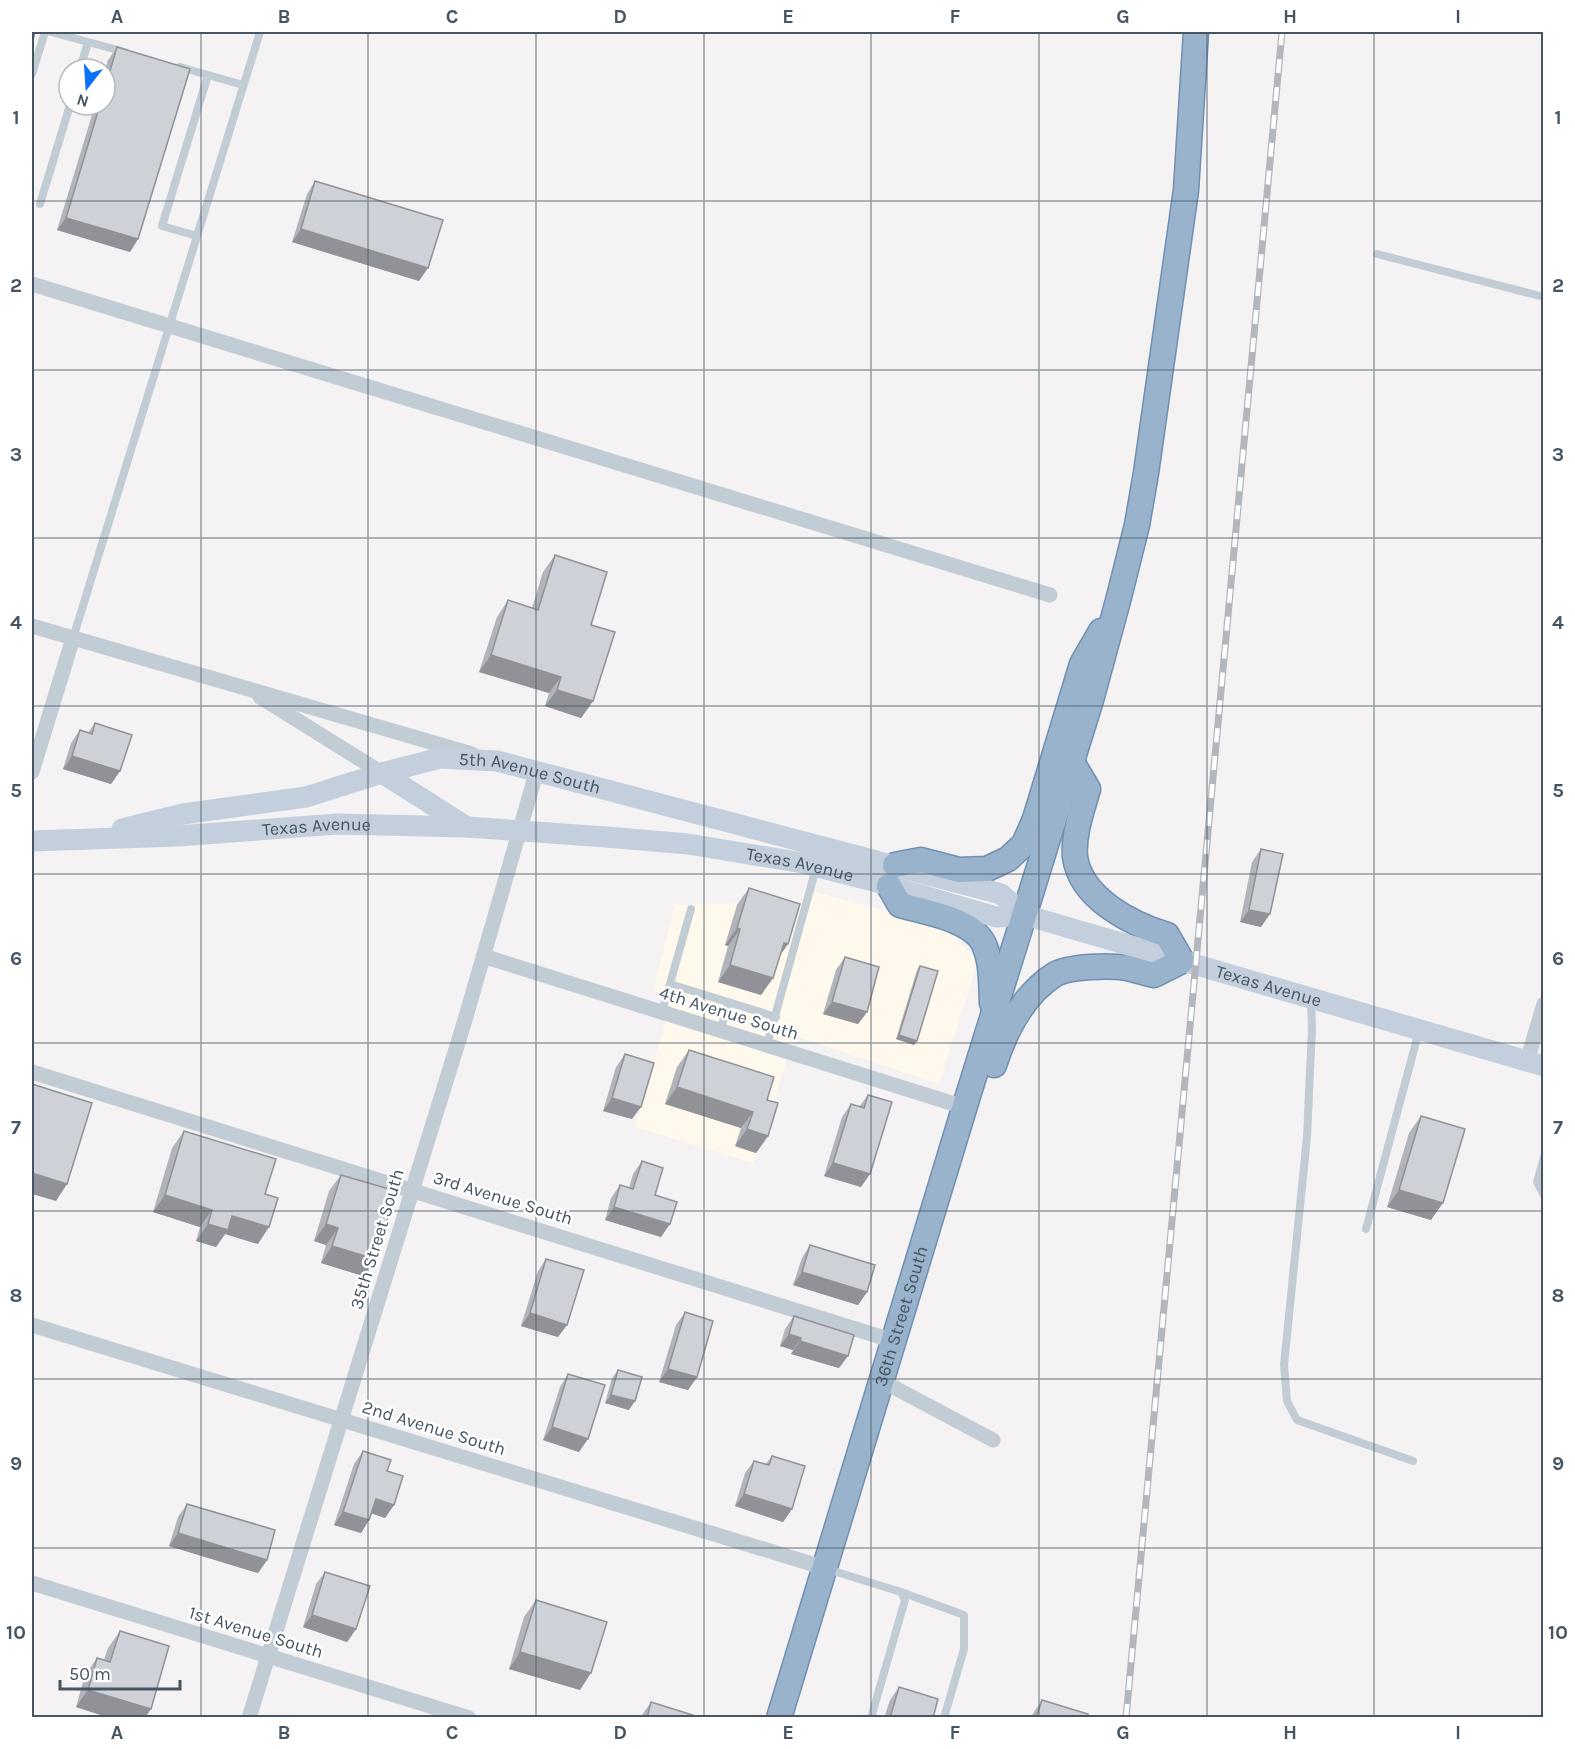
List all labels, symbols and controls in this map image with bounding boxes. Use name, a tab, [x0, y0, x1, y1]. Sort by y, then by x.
text: A	[111, 5, 124, 28]
text: B	[278, 5, 290, 28]
text: C	[446, 5, 458, 28]
text: D	[613, 5, 627, 28]
text: E	[782, 5, 794, 28]
text: F	[950, 5, 961, 28]
text: G	[1116, 5, 1130, 28]
text: H	[1283, 5, 1297, 28]
text: I	[1455, 5, 1461, 28]
north arrow	[57, 57, 117, 117]
text: N	[74, 90, 91, 112]
text: 1	[12, 106, 20, 129]
text: 1	[1554, 106, 1562, 129]
text: 2	[10, 274, 22, 297]
text: 2	[1552, 274, 1564, 297]
text: 3	[10, 443, 22, 466]
text: 3	[1552, 443, 1564, 466]
text: 4	[10, 611, 22, 634]
text: 4	[1552, 611, 1564, 634]
street label: 5th Avenue South	[458, 748, 603, 799]
text: 5	[10, 779, 22, 802]
text: 5	[1552, 779, 1564, 802]
street label: Texas Avenue	[261, 813, 371, 841]
street label: Texas Avenue	[745, 843, 856, 887]
text: 6	[10, 947, 22, 970]
text: 6	[1552, 947, 1564, 970]
street label: Texas Avenue	[1213, 960, 1324, 1012]
street label: 4th Avenue South	[657, 981, 801, 1045]
text: 7	[11, 1116, 21, 1139]
text: 7	[1553, 1116, 1563, 1139]
street label: 35th Street South	[345, 1166, 409, 1312]
street label: 3rd Avenue South	[431, 1166, 575, 1230]
street label: 36th Street South	[869, 1243, 933, 1389]
text: 8	[10, 1284, 22, 1307]
text: 8	[1552, 1284, 1564, 1307]
street label: 2nd Avenue South	[360, 1396, 508, 1460]
text: 9	[10, 1452, 22, 1475]
text: 9	[1552, 1452, 1564, 1475]
street label: 1st Avenue South	[186, 1601, 326, 1663]
text: 10	[6, 1621, 26, 1644]
text: 10	[1548, 1621, 1568, 1644]
scale bar	[60, 1653, 180, 1691]
text: 50 m	[69, 1663, 111, 1685]
text: A	[111, 1721, 124, 1744]
text: B	[278, 1721, 290, 1744]
text: C	[446, 1721, 458, 1744]
text: D	[613, 1721, 627, 1744]
text: E	[782, 1721, 794, 1744]
text: F	[950, 1721, 961, 1744]
text: G	[1116, 1721, 1130, 1744]
text: H	[1283, 1721, 1297, 1744]
text: I	[1455, 1721, 1461, 1744]

